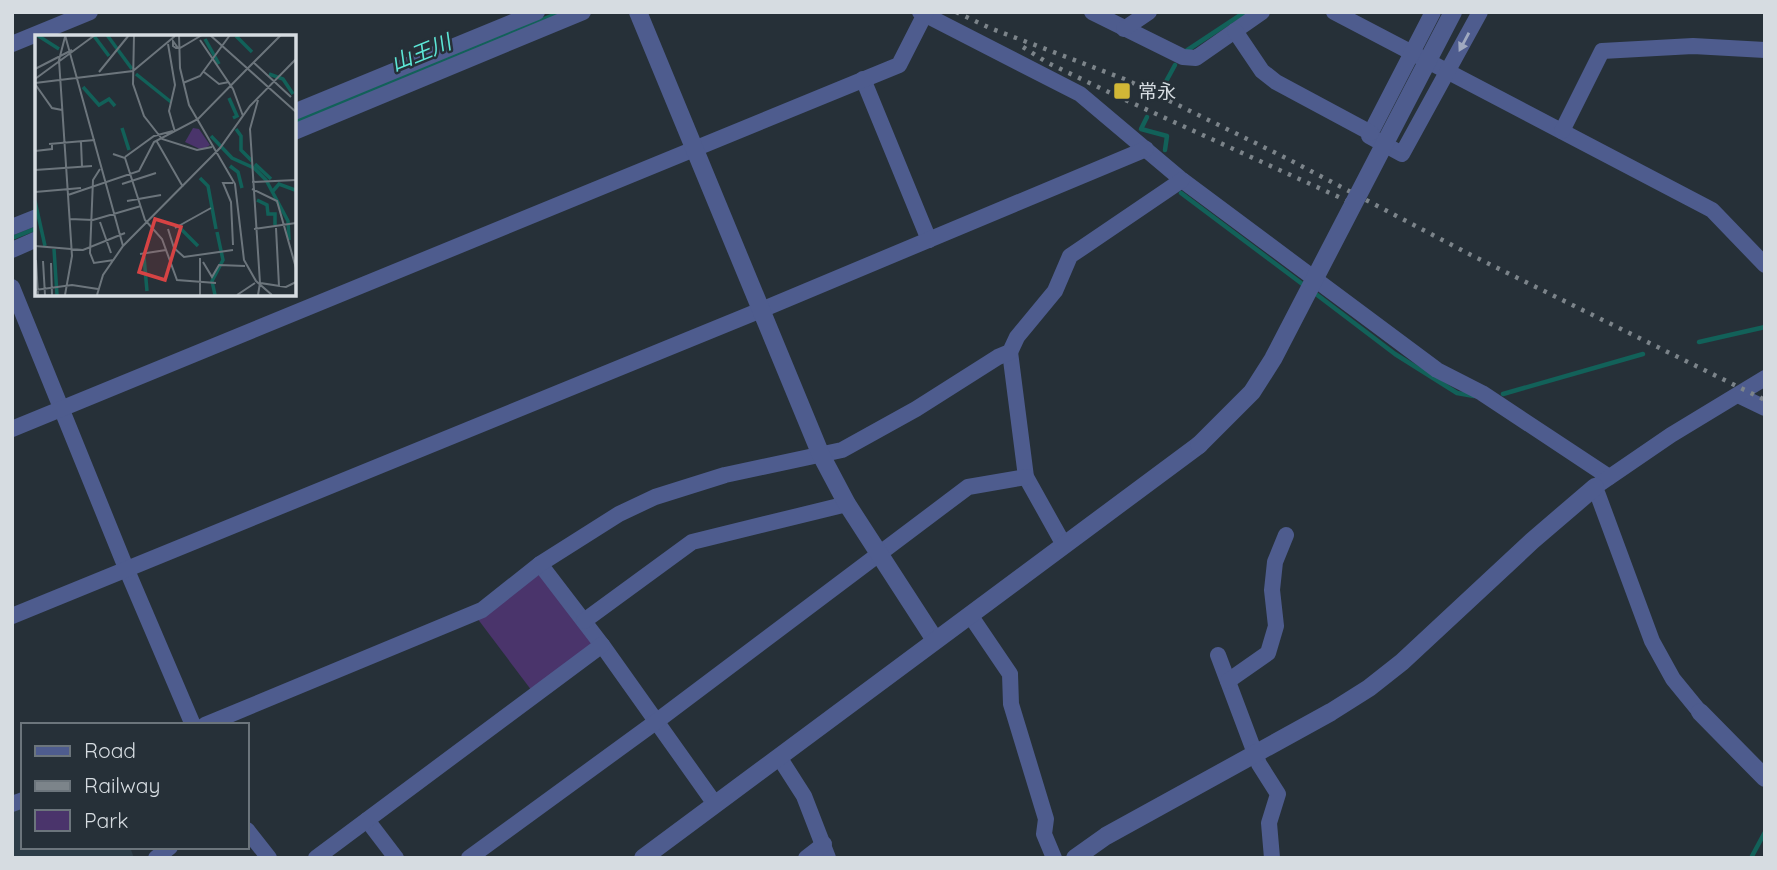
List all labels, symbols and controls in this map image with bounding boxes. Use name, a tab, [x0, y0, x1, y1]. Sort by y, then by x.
water label: 山王川	[387, 27, 457, 76]
one-way arrow	[1458, 32, 1470, 51]
inset map	[35, 35, 296, 296]
place label: 常永	[1138, 79, 1176, 103]
marker: 常永	[1112, 81, 1132, 101]
legend	[21, 723, 248, 849]
text: Road	[84, 737, 136, 763]
text: Railway	[84, 772, 160, 798]
text: Park	[84, 807, 128, 833]

